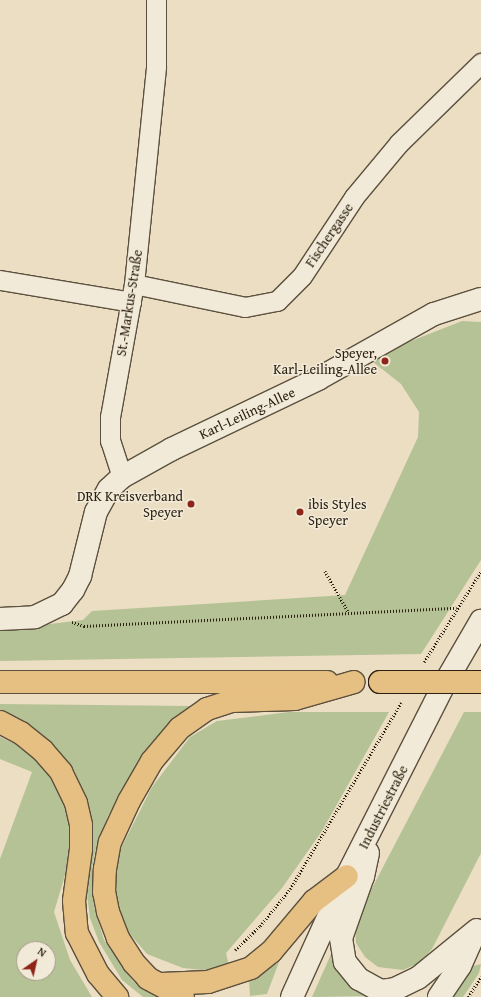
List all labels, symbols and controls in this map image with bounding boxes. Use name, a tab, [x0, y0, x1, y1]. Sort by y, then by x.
street label: Fischergasse	[301, 200, 357, 270]
street label: St.-Markus-Straße	[112, 248, 146, 358]
place label: Speyer, Karl-Leiling-Allee	[273, 345, 377, 378]
marker: Speyer, Karl-Leiling-Allee	[380, 356, 390, 366]
street label: Karl-Leiling-Allee	[196, 383, 298, 443]
place label: DRK Kreisverband Speyer	[77, 488, 183, 520]
place label: ibis Styles Speyer	[308, 496, 367, 528]
marker: DRK Kreisverband Speyer	[186, 499, 196, 509]
marker: ibis Styles Speyer	[295, 507, 305, 517]
street label: Industriestraße	[355, 762, 411, 852]
north arrow	[16, 941, 56, 981]
text: N	[35, 943, 50, 961]

